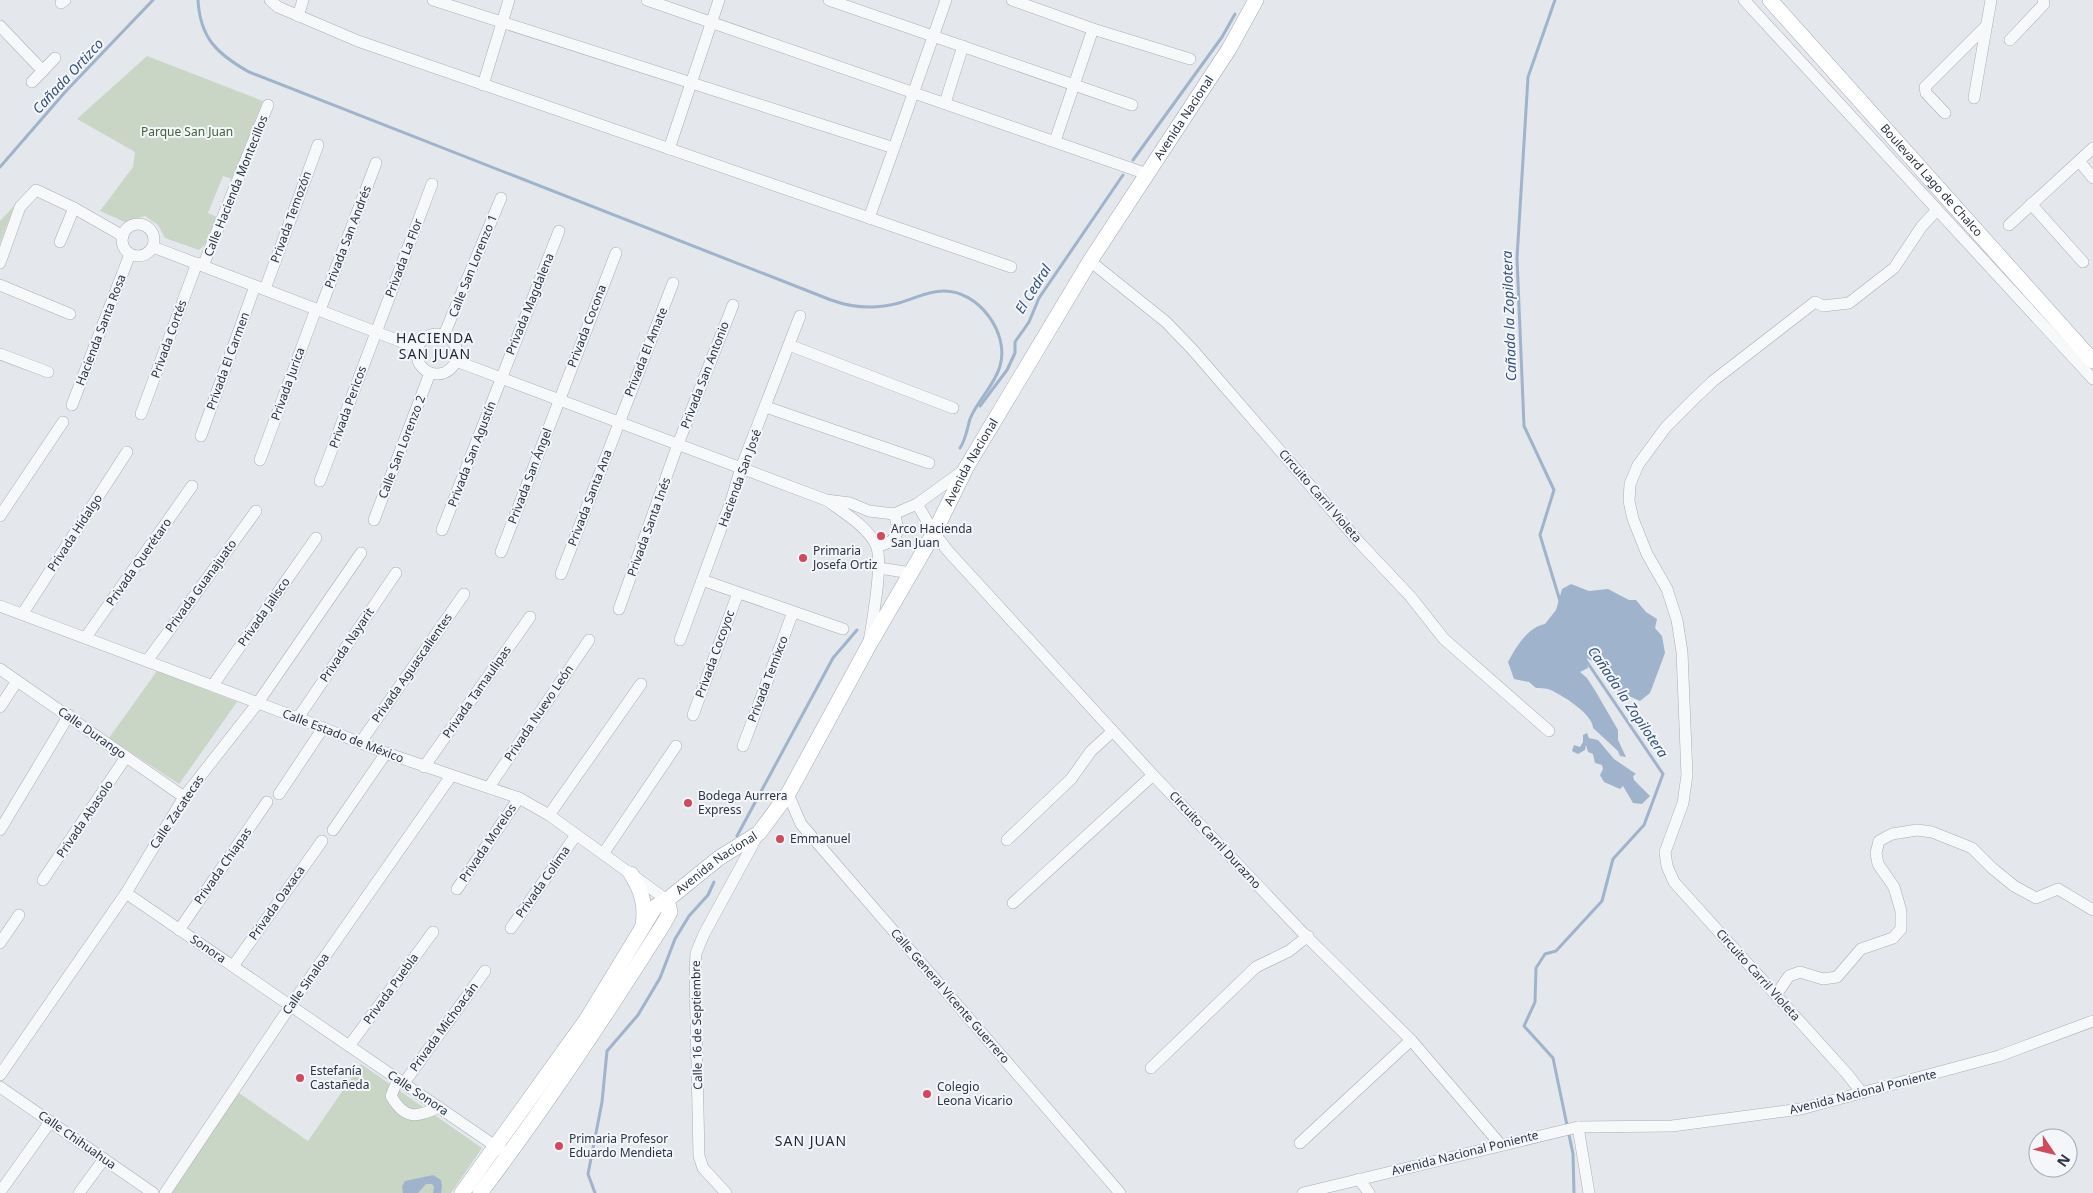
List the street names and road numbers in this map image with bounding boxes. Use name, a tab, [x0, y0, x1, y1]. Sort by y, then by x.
street label: Avenida Nacional	[1150, 72, 1217, 163]
street label: Calle Hacienda Montecillos	[199, 112, 272, 259]
street label: Boulevard Lago de Chalco	[1877, 120, 1987, 240]
street label: Privada Temozón	[266, 169, 315, 265]
street label: Privada San Andrés	[320, 183, 375, 291]
street label: Calle San Lorenzo 1	[444, 212, 501, 320]
street label: Privada La Flor	[381, 216, 426, 300]
street label: Privada Magdalena	[501, 250, 558, 357]
street label: Hacienda Santa Rosa	[71, 272, 130, 388]
street label: Privada Cocona	[563, 282, 610, 370]
street label: Privada Cortés	[147, 297, 191, 380]
street label: Privada El Amate	[620, 304, 671, 399]
street label: Privada El Carmen	[202, 310, 253, 412]
street label: Privada San Antonio	[676, 319, 733, 431]
street label: Privada Jurica	[266, 345, 309, 423]
street label: Privada Pericos	[325, 363, 370, 450]
street label: Calle San Lorenzo 2	[374, 392, 429, 501]
street label: Privada San Agustín	[443, 398, 500, 509]
street label: Avenida Nacional	[940, 415, 1002, 508]
street label: Privada San Ángel	[503, 425, 556, 526]
street label: Hacienda San José	[714, 426, 765, 529]
street label: Circuito Carril Violeta	[1275, 445, 1366, 546]
street label: Privada Santa Ana	[563, 447, 616, 549]
street label: Privada Santa Inés	[623, 475, 674, 579]
street label: Privada Hidalgo	[43, 491, 106, 575]
street label: Privada Querétaro	[102, 514, 175, 609]
street label: Privada Guanajuato	[161, 536, 240, 636]
street label: Privada Jalisco	[234, 574, 294, 649]
street label: Privada Nayarit	[315, 604, 378, 685]
street label: Privada Cocoyoc	[691, 607, 738, 700]
street label: Privada Aguascalientes	[367, 609, 456, 726]
street label: Privada Temixco	[743, 633, 792, 725]
street label: Privada Tamaulipas	[438, 642, 515, 741]
street label: Privada Nuevo León	[500, 661, 577, 764]
street label: Calle Durango	[55, 703, 130, 763]
street label: Calle Estado de México	[280, 705, 406, 767]
street label: Calle Zacatecas	[146, 771, 208, 852]
street label: Privada Abasolo	[52, 776, 117, 861]
street label: Circuito Carril Durazno	[1166, 787, 1265, 892]
street label: Privada Morelos	[455, 800, 520, 885]
street label: Privada Chiapas	[190, 824, 256, 907]
street label: Avenida Nacional	[671, 827, 760, 898]
street label: Privada Colima	[511, 842, 574, 921]
street label: Privada Oaxaca	[245, 862, 309, 943]
street label: Calle General Vicente Guerrero	[887, 925, 1014, 1067]
street label: Circuito Carril Violeta	[1712, 925, 1804, 1024]
street label: Sonora	[187, 930, 230, 967]
street label: Calle Sinaloa	[278, 950, 333, 1018]
street label: Privada Puebla	[359, 950, 422, 1028]
street label: Calle 16 de Septiembre	[687, 960, 706, 1090]
street label: Privada Michoacán	[405, 979, 482, 1075]
street label: Avenida Nacional Poniente	[1788, 1065, 1938, 1118]
street label: Calle Sonora	[384, 1066, 452, 1119]
street label: Calle Chihuahua	[35, 1106, 120, 1173]
street label: Avenida Nacional Poniente	[1390, 1126, 1540, 1179]

